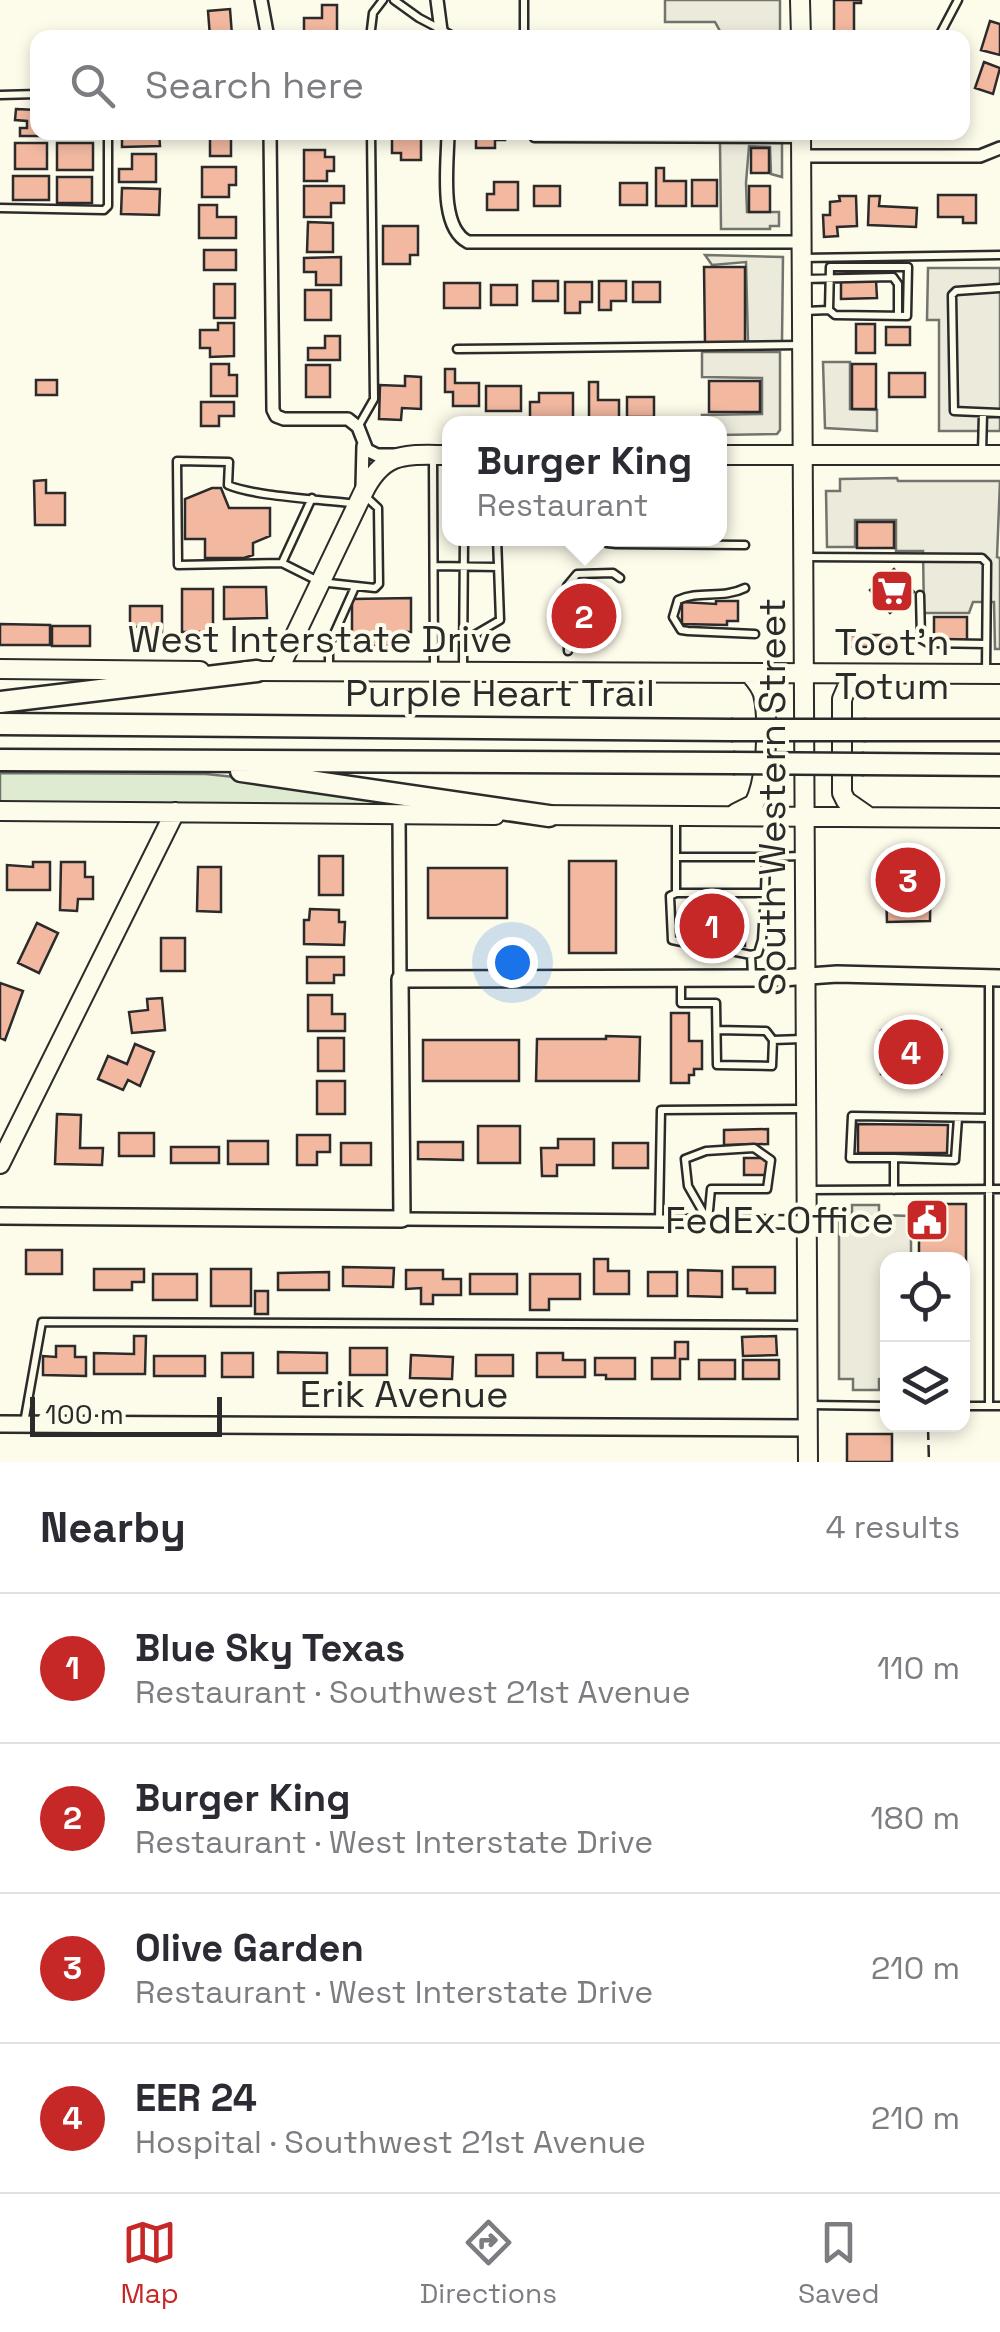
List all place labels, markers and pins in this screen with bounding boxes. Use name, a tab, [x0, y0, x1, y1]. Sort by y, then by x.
supermarket icon: Toot'n Totum	[869, 568, 915, 614]
pin: 2	[552, 578, 616, 654]
place label: Toot'n Totum	[834, 618, 950, 710]
pin: 3	[876, 842, 940, 918]
pin: 1	[680, 888, 744, 964]
pin: 4	[878, 1014, 944, 1090]
place label: FedEx Office	[665, 1196, 894, 1244]
public building icon: FedEx Office	[904, 1197, 950, 1243]

